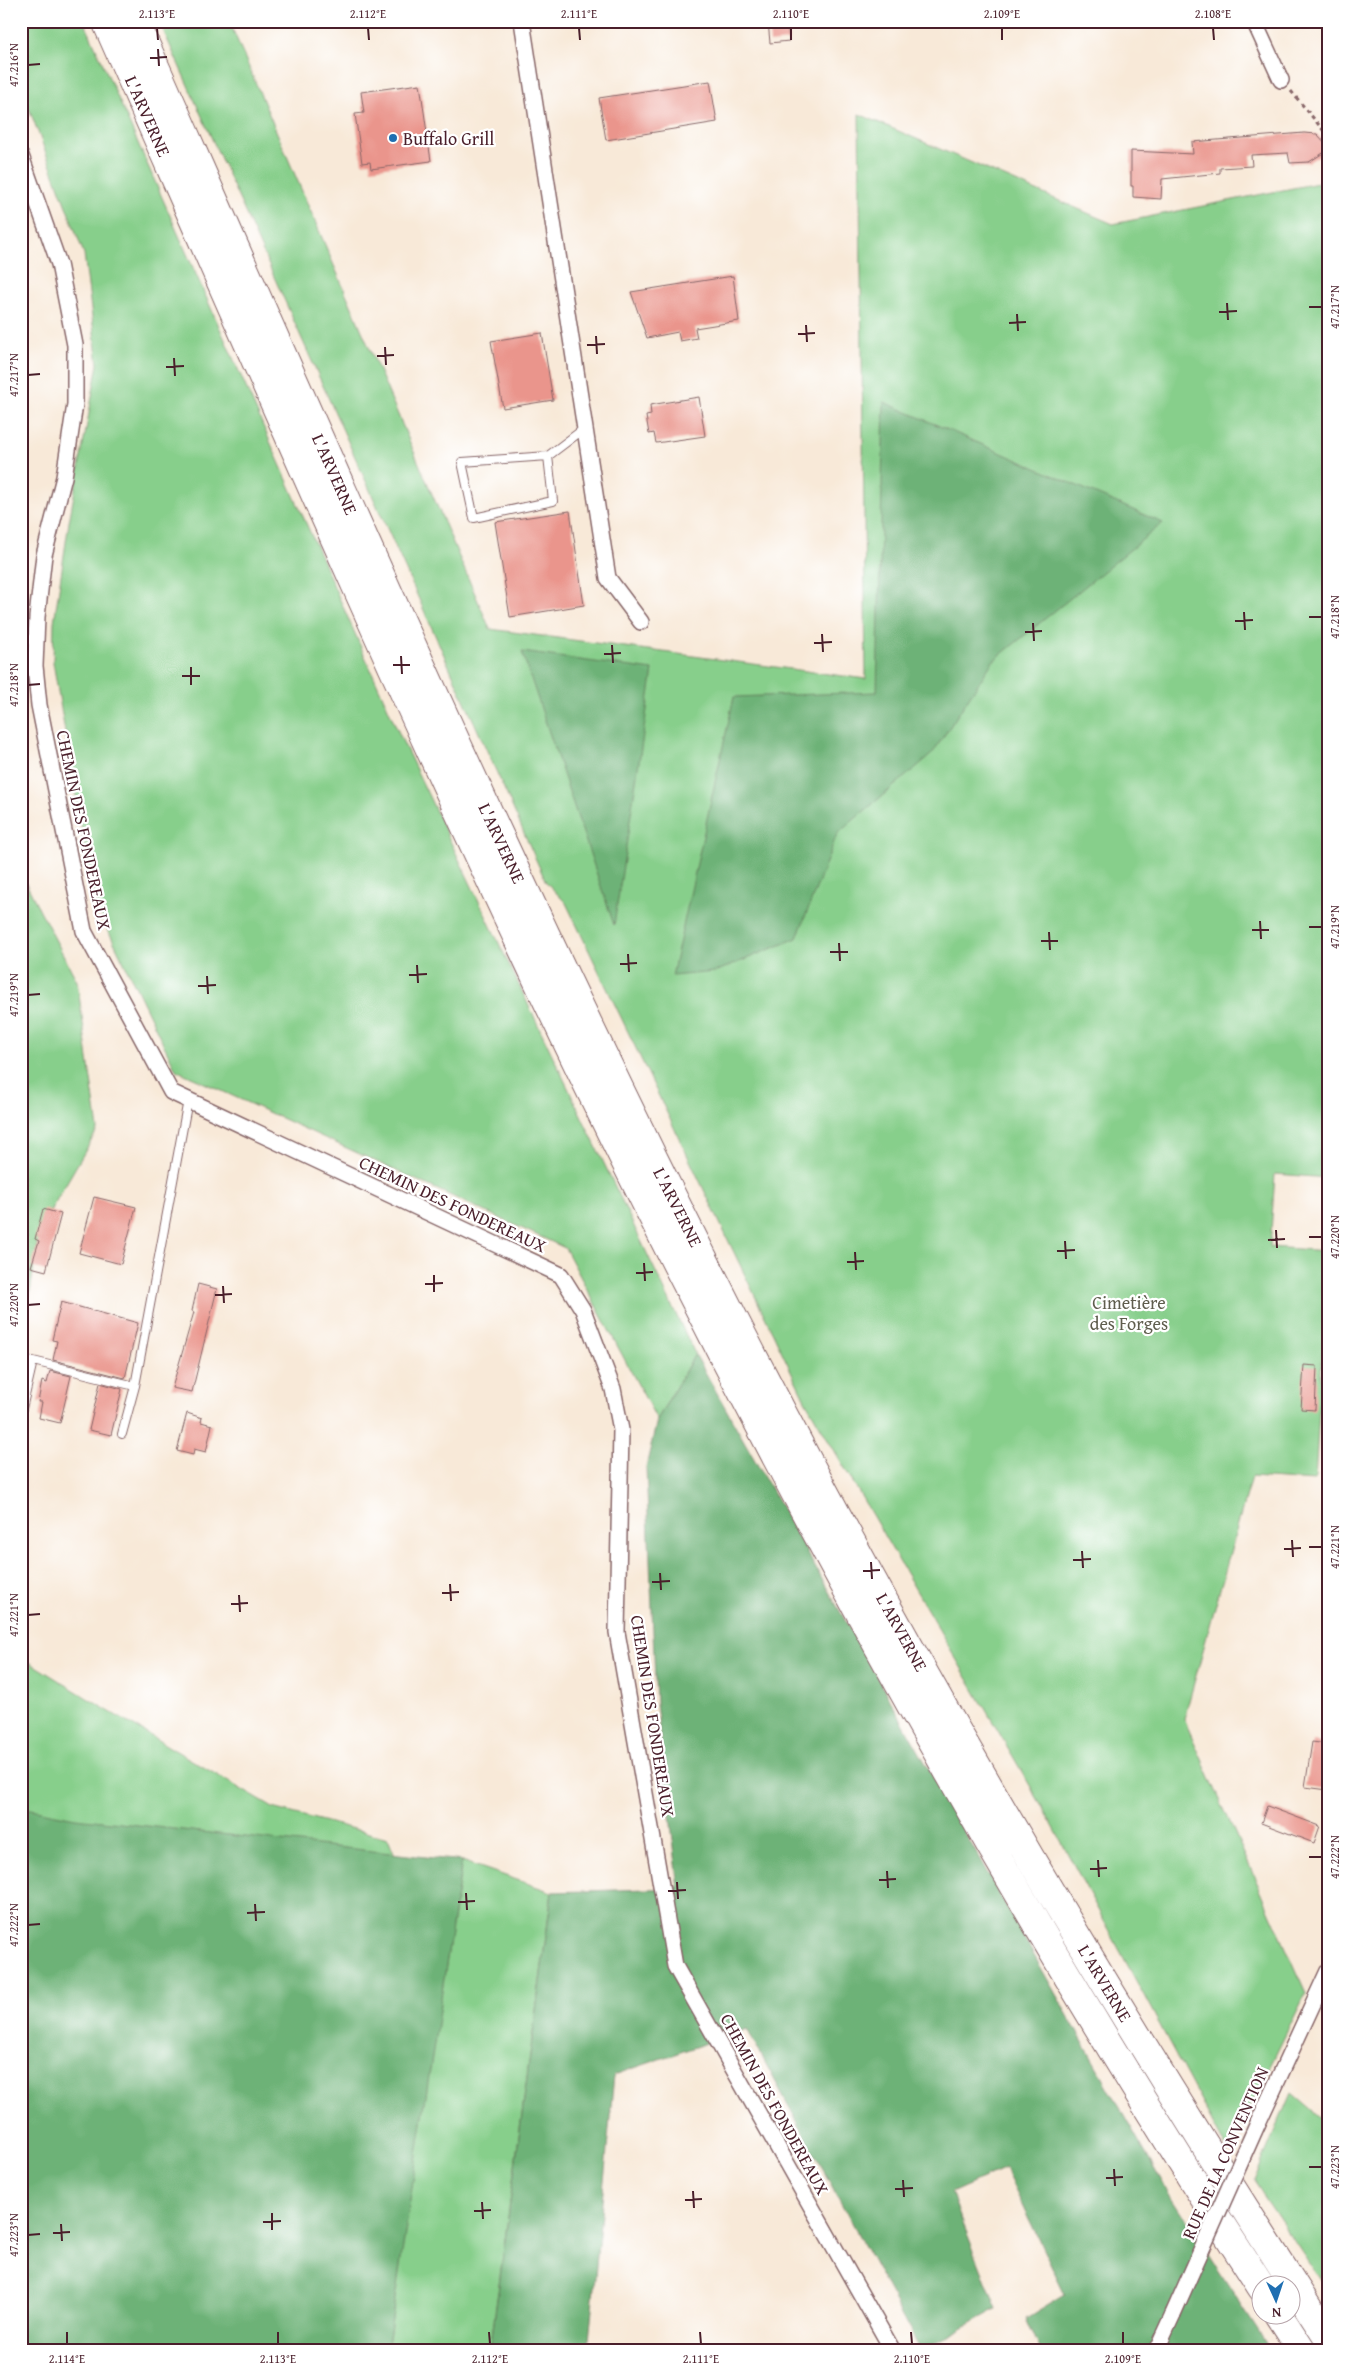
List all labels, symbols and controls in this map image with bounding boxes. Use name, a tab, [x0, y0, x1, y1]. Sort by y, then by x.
text: 2.113°E	[139, 5, 175, 22]
text: 2.112°E	[350, 5, 386, 22]
text: 2.111°E	[561, 5, 597, 22]
text: 2.110°E	[773, 5, 809, 22]
text: 2.109°E	[984, 5, 1020, 22]
text: 2.108°E	[1195, 5, 1231, 22]
text: 47.216°N	[5, 43, 22, 87]
street label: L'ARVERNE	[118, 71, 178, 161]
place label: Buffalo Grill	[403, 125, 494, 152]
marker: Buffalo Grill	[387, 132, 399, 144]
text: 47.217°N	[1326, 285, 1343, 329]
text: 47.217°N	[5, 353, 22, 397]
street label: L'ARVERNE	[305, 429, 365, 519]
text: 47.218°N	[1326, 595, 1343, 639]
text: 47.218°N	[5, 663, 22, 707]
street label: CHEMIN DES FONDEREAUX	[50, 727, 118, 933]
street label: L'ARVERNE	[472, 798, 532, 888]
text: 47.219°N	[1326, 905, 1343, 949]
text: 47.219°N	[5, 973, 22, 1017]
street label: CHEMIN DES FONDEREAUX	[355, 1149, 551, 1259]
street label: L'ARVERNE	[646, 1163, 710, 1251]
text: 47.220°N	[1326, 1215, 1343, 1259]
text: 47.220°N	[5, 1283, 22, 1327]
park label: Cimetière des Forges	[1090, 1289, 1168, 1337]
text: 47.221°N	[1326, 1525, 1343, 1569]
street label: L'ARVERNE	[869, 1588, 935, 1676]
text: 47.221°N	[5, 1593, 22, 1637]
street label: CHEMIN DES FONDEREAUX	[624, 1613, 682, 1819]
text: 47.222°N	[1326, 1835, 1343, 1879]
text: 47.222°N	[5, 1903, 22, 1947]
street label: L'ARVERNE	[1071, 1939, 1139, 2027]
street label: CHEMIN DES FONDEREAUX	[714, 2008, 836, 2200]
street label: RUE DE LA CONVENTION	[1175, 2062, 1275, 2244]
text: 47.223°N	[1326, 2145, 1343, 2189]
text: 47.223°N	[5, 2213, 22, 2257]
north arrow	[1252, 2274, 1302, 2324]
text: N	[1271, 2303, 1282, 2323]
text: 2.114°E	[49, 2350, 85, 2367]
text: 2.113°E	[260, 2350, 296, 2367]
text: 2.112°E	[472, 2350, 508, 2367]
text: 2.111°E	[683, 2350, 719, 2367]
text: 2.110°E	[894, 2350, 930, 2367]
text: 2.109°E	[1105, 2350, 1141, 2367]

